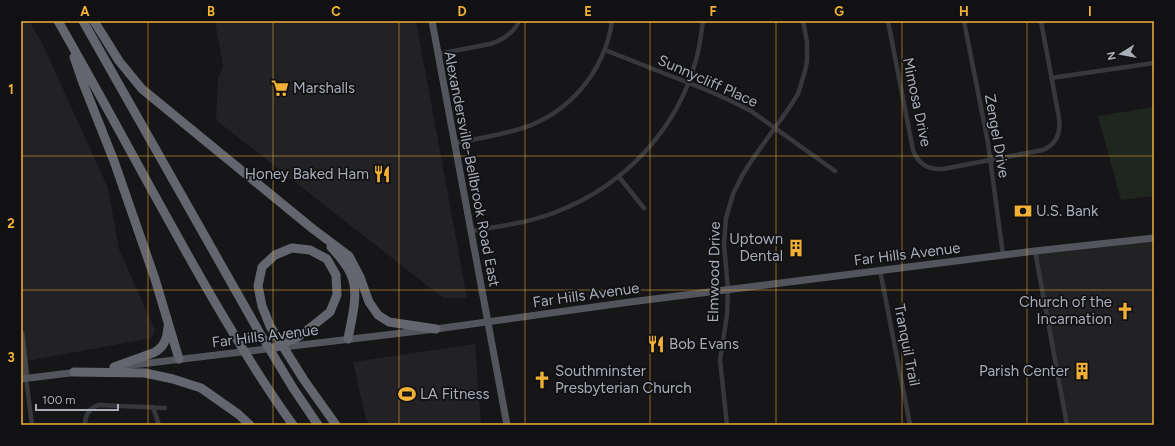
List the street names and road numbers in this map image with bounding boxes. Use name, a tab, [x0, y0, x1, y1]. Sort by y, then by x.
street label: Alexandersville-Bellbrook Road East	[440, 50, 504, 289]
street label: Sunnycliff Place	[655, 51, 761, 111]
street label: Mimosa Drive	[899, 56, 935, 148]
street label: Zengel Drive	[981, 93, 1013, 179]
street label: Elmwood Drive	[704, 221, 724, 323]
street label: Far Hills Avenue	[853, 239, 961, 269]
street label: Far Hills Avenue	[532, 279, 640, 311]
street label: Tranquil Trail	[890, 302, 924, 388]
street label: Far Hills Avenue	[211, 321, 319, 351]

